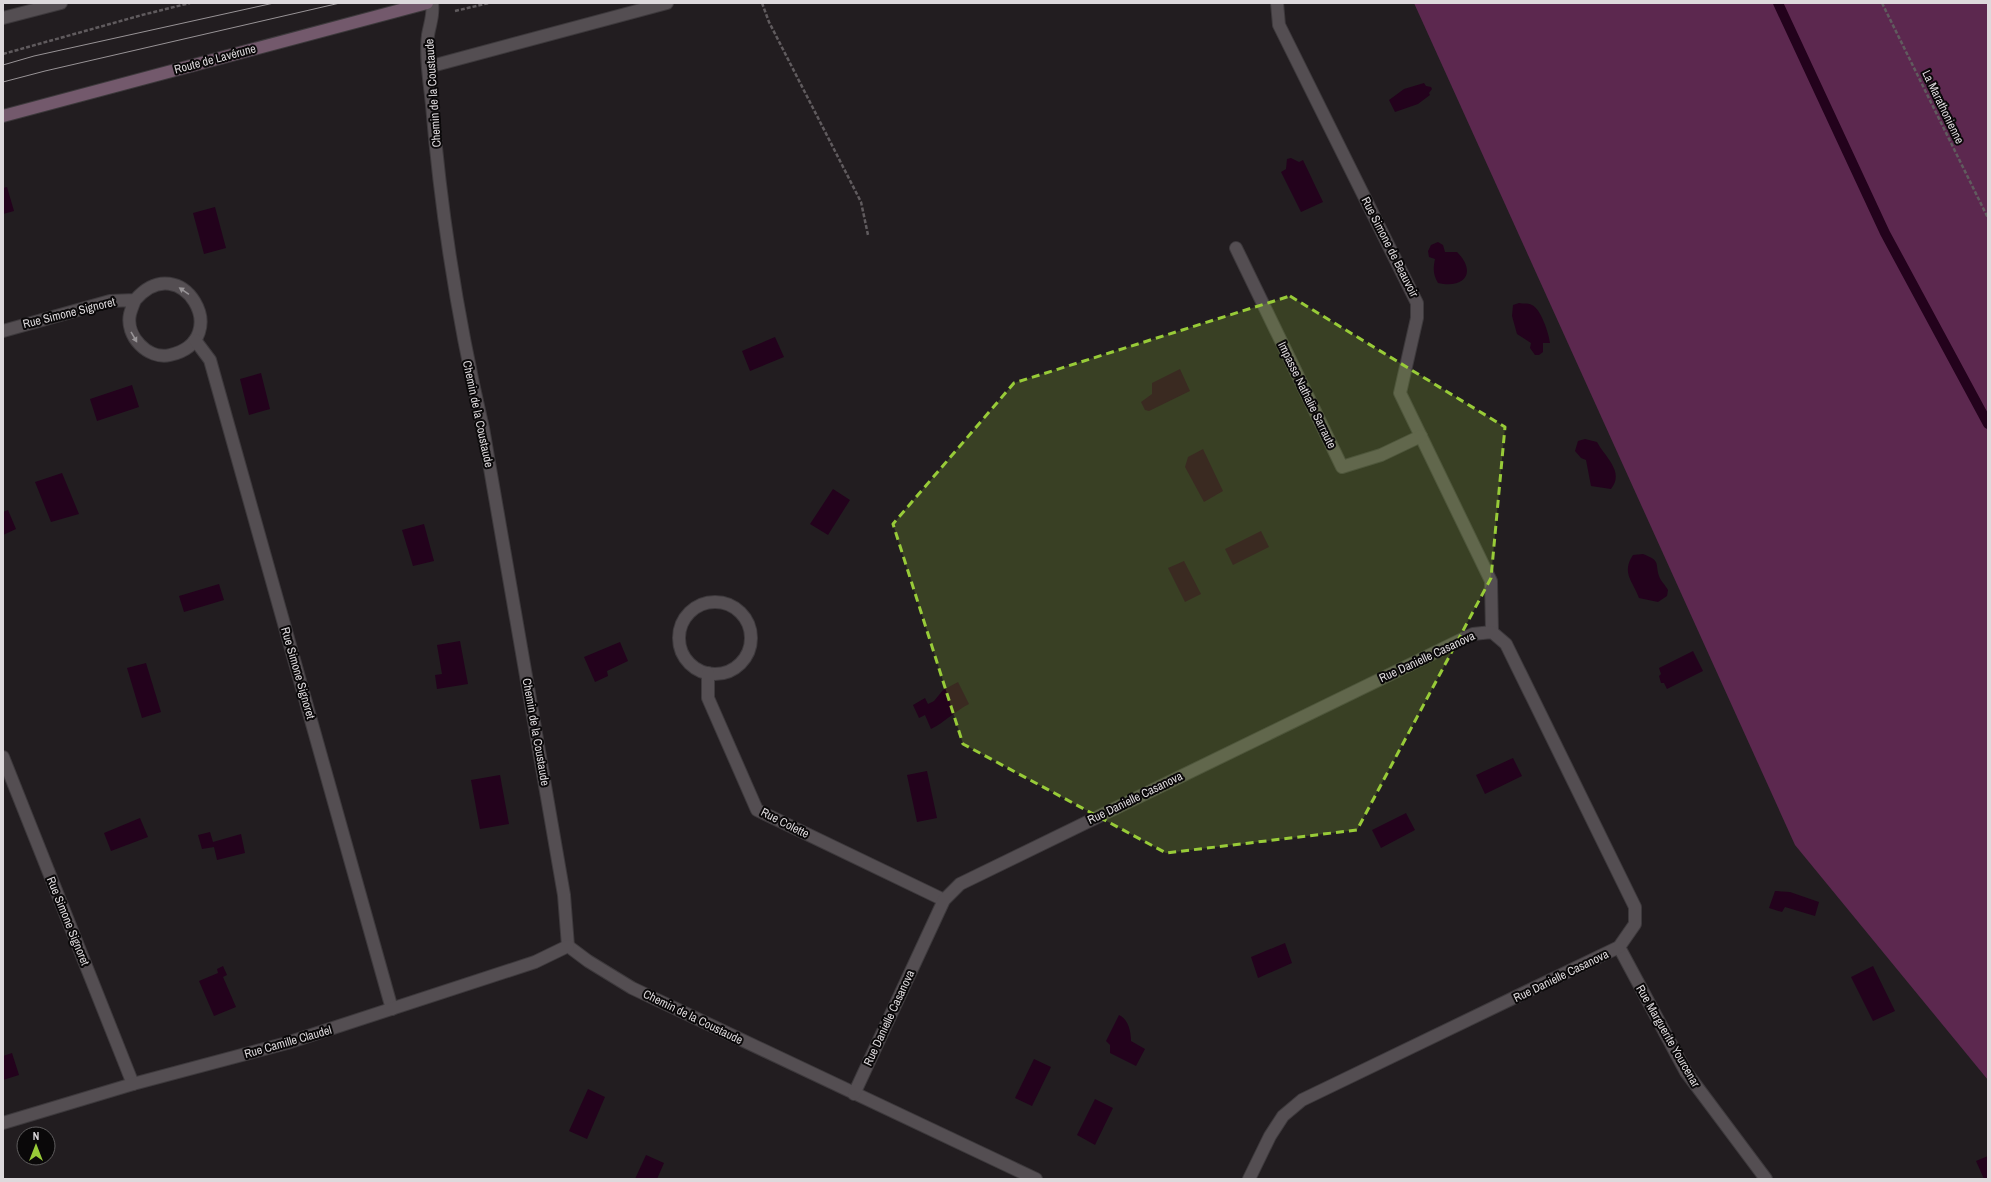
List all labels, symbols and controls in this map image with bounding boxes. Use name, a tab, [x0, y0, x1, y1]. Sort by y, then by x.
street label: Chemin de la Coustaude	[421, 38, 445, 148]
street label: Route de Lavérune	[173, 40, 257, 78]
street label: La Marathonienne	[1918, 68, 1968, 146]
street label: Rue Simone de Beauvoir	[1358, 194, 1423, 301]
one-way arrow	[179, 287, 190, 295]
street label: Rue Simone Signoret	[21, 294, 117, 332]
one-way arrow	[130, 331, 137, 343]
street label: Impasse Nathalie Sarraute	[1274, 339, 1340, 451]
street label: Chemin de la Coustaude	[459, 359, 497, 469]
street label: Rue Simone Signoret	[277, 625, 319, 721]
street label: Rue Danielle Casanova	[1377, 628, 1478, 686]
street label: Chemin de la Coustaude	[519, 677, 553, 787]
street label: Rue Danielle Casanova	[1085, 768, 1186, 828]
street label: Rue Colette	[758, 804, 812, 842]
street label: Rue Simone Signoret	[43, 874, 93, 968]
street label: Rue Danielle Casanova	[1511, 946, 1612, 1006]
street label: Rue Danielle Casanova	[860, 967, 918, 1068]
street label: Rue Marguerite Yourcenar	[1632, 982, 1704, 1091]
street label: Chemin de la Coustaude	[641, 986, 745, 1048]
street label: Rue Camille Claudel	[242, 1022, 334, 1062]
north arrow	[16, 1126, 56, 1166]
text: N	[33, 1129, 39, 1143]

